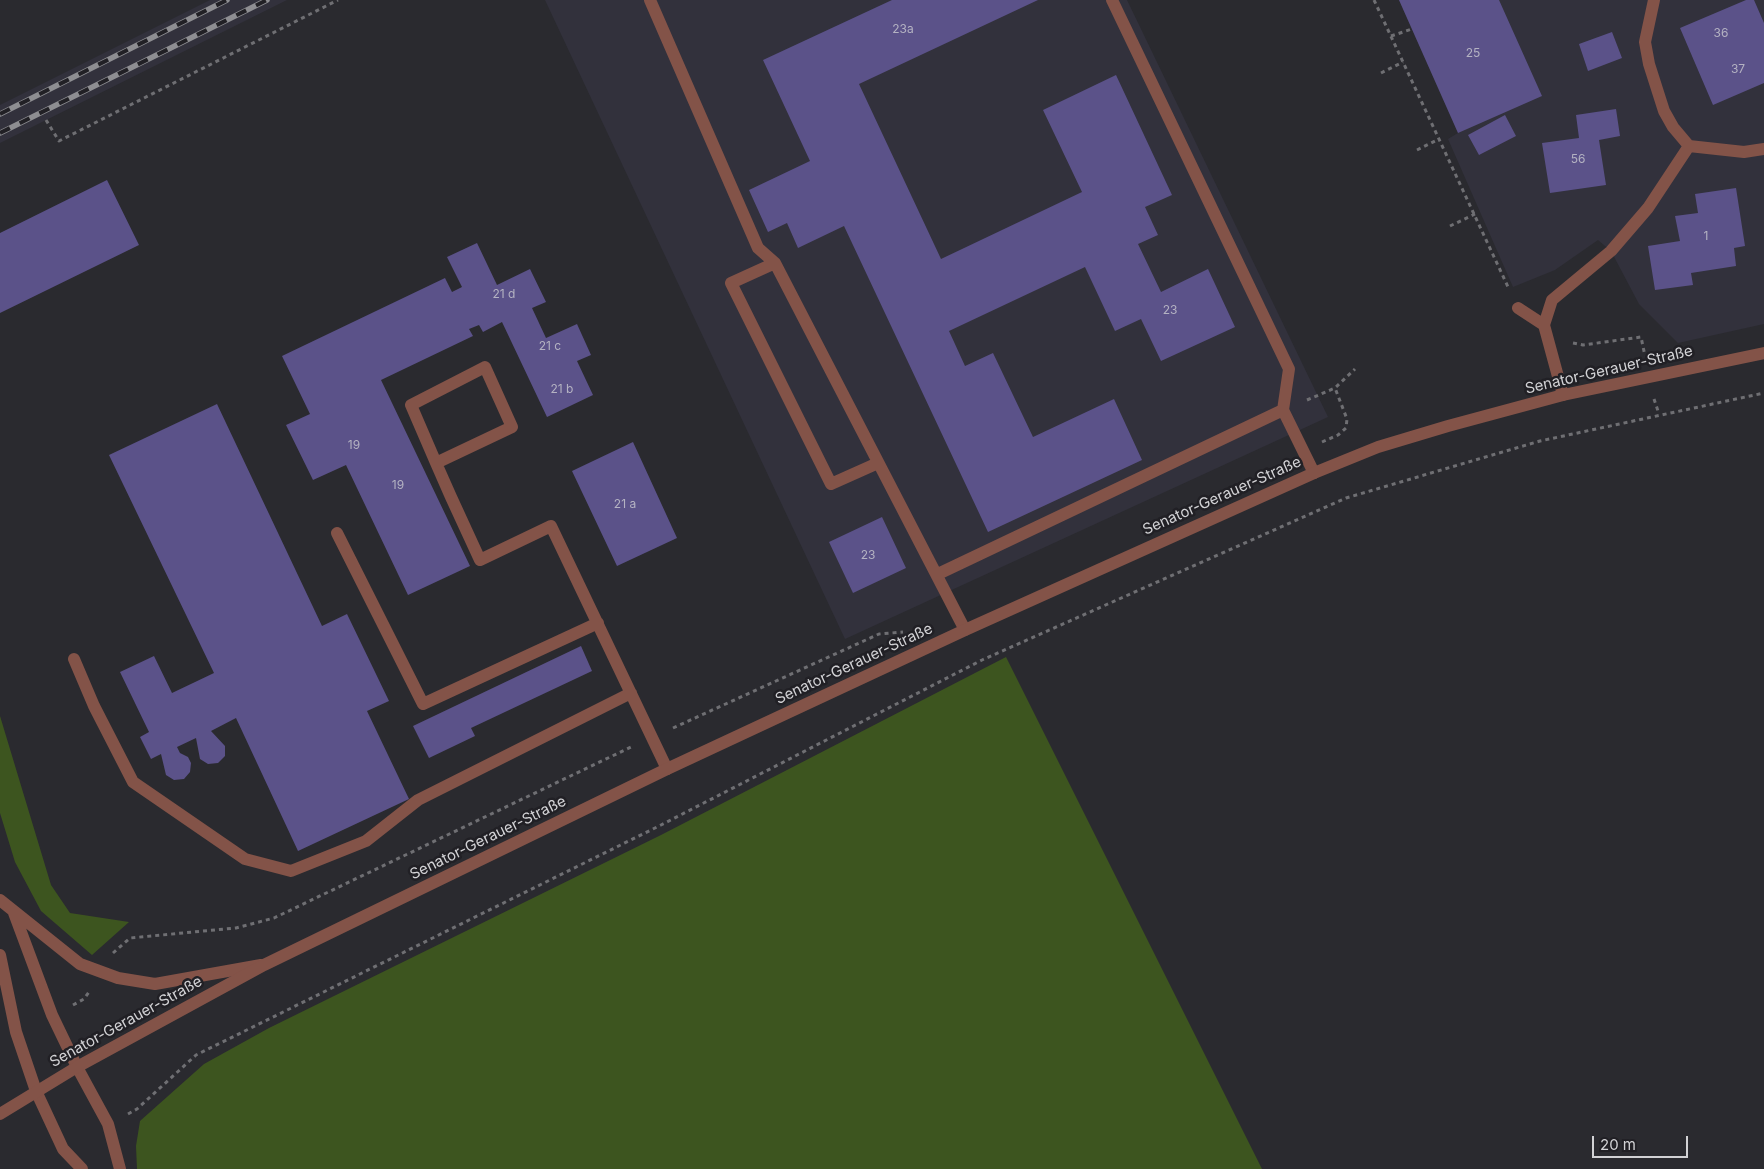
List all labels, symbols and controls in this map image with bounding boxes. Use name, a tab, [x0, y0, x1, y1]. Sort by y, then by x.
house number: 23a	[892, 22, 914, 36]
house number: 36	[1714, 26, 1728, 40]
house number: 25	[1466, 46, 1480, 60]
house number: 37	[1731, 62, 1745, 76]
house number: 56	[1571, 152, 1585, 166]
house number: 1	[1704, 229, 1708, 243]
house number: 21 d	[493, 287, 515, 301]
house number: 23	[1163, 303, 1177, 317]
house number: 21 c	[539, 339, 561, 353]
street label: Senator-Gerauer-Straße	[1523, 342, 1695, 398]
house number: 21 b	[551, 382, 573, 396]
house number: 19	[348, 438, 360, 452]
street label: Senator-Gerauer-Straße	[1140, 453, 1304, 539]
house number: 19	[392, 478, 404, 492]
house number: 21 a	[614, 497, 636, 511]
house number: 23	[861, 548, 875, 562]
street label: Senator-Gerauer-Straße	[772, 620, 936, 708]
street label: Senator-Gerauer-Straße	[407, 792, 569, 884]
street label: Senator-Gerauer-Straße	[47, 973, 205, 1071]
scale bar	[1594, 1126, 1690, 1158]
text: 20 m	[1600, 1135, 1636, 1154]

